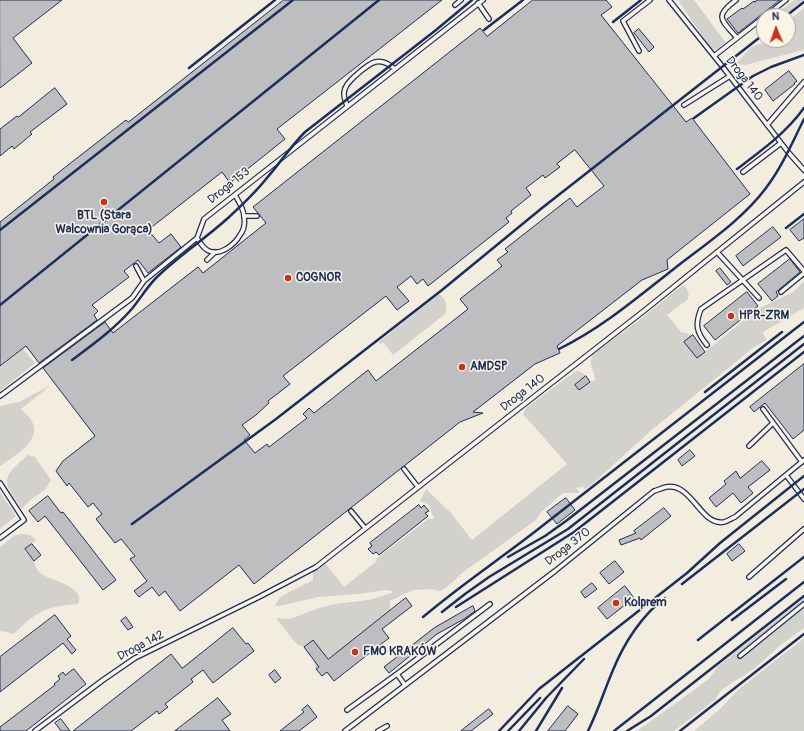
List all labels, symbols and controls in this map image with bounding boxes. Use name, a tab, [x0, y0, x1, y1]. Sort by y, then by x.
north arrow	[756, 8, 796, 48]
text: N	[772, 10, 780, 23]
street label: Droga 140	[722, 54, 766, 104]
street label: Droga 153	[205, 165, 253, 207]
marker: BTL (Stara Walcownia Gorąca)	[99, 197, 109, 207]
place label: BTL (Stara Walcownia Gorąca)	[56, 209, 152, 237]
place label: COGNOR	[296, 271, 341, 285]
marker: COGNOR	[283, 273, 293, 283]
place label: HPR-ZRM	[739, 309, 789, 323]
marker: HPR-ZRM	[726, 311, 736, 321]
place label: AMDSP	[470, 360, 508, 374]
marker: AMDSP	[457, 362, 467, 372]
street label: Droga 140	[498, 371, 548, 415]
street label: Droga 370	[542, 525, 594, 569]
place label: Kolprem	[624, 596, 667, 610]
marker: Kolprem	[611, 598, 621, 608]
street label: Droga 142	[115, 628, 167, 664]
place label: FMO KRAKÓW	[363, 645, 437, 659]
marker: FMO KRAKÓW	[350, 647, 360, 657]

